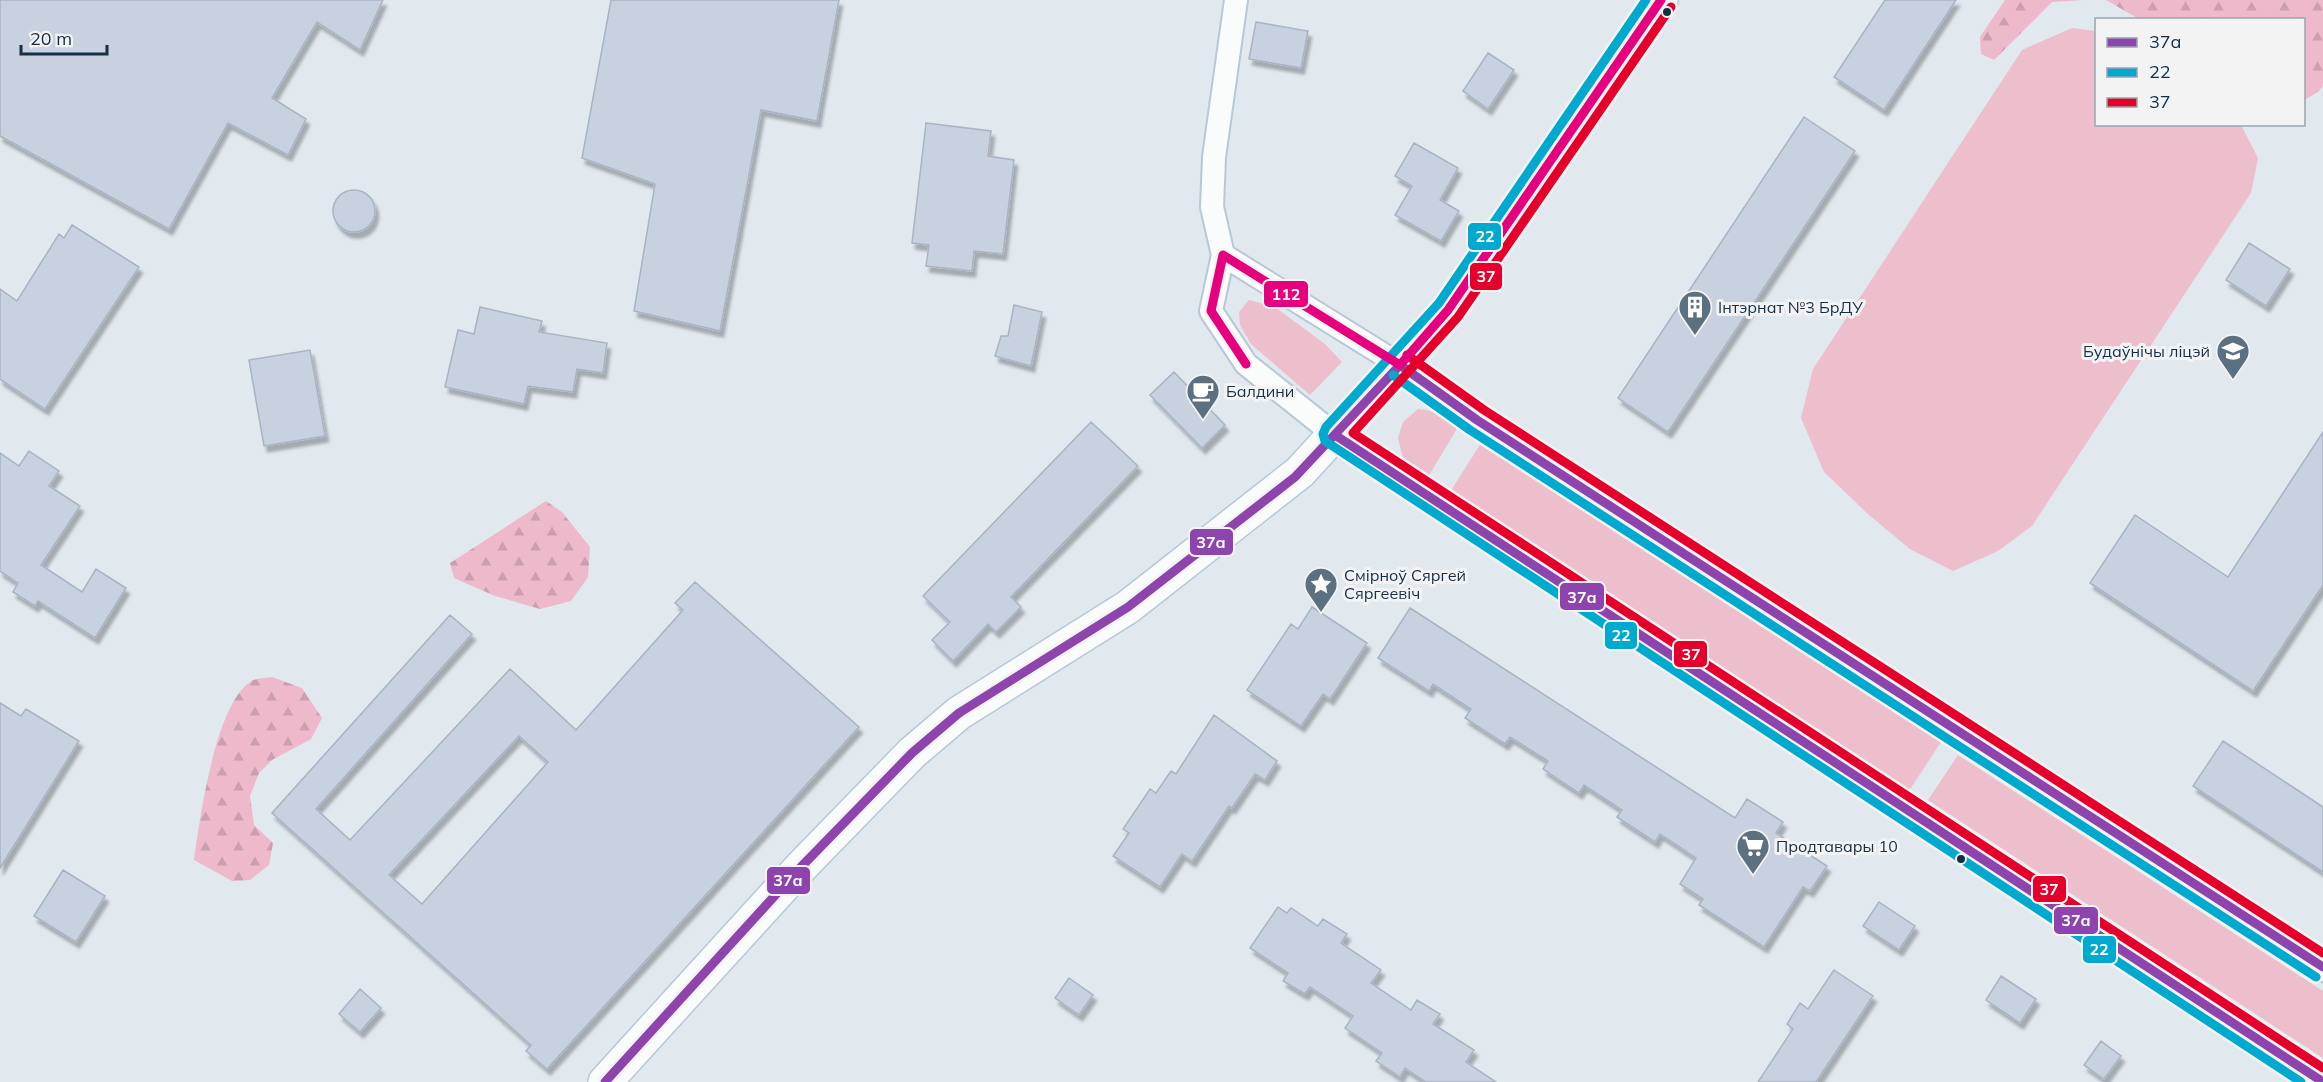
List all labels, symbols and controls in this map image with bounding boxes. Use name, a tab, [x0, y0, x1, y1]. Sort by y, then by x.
unlabelled marker	[1661, 6, 1673, 18]
scale bar	[21, 18, 106, 56]
legend	[2095, 18, 2305, 126]
text: 20 m	[30, 27, 72, 50]
text: 37а	[2149, 30, 2182, 53]
text: 22	[2149, 60, 2171, 83]
text: 37	[2149, 90, 2171, 113]
line badge: 22	[1467, 222, 1502, 251]
text: 22	[1475, 226, 1495, 246]
line badge: 37	[1469, 262, 1503, 291]
text: 37	[1476, 266, 1496, 286]
line badge: 112	[1263, 280, 1309, 308]
text: 112	[1272, 284, 1300, 304]
building icon: Інтэрнат №3 БрДУ	[1677, 289, 1713, 336]
place label: Інтэрнат №3 БрДУ	[1718, 297, 1863, 317]
school or university icon: Будаўнічы ліцэй	[2215, 333, 2251, 380]
place label: Будаўнічы ліцэй	[2083, 341, 2210, 361]
cafe icon: Балдини	[1185, 373, 1221, 420]
place label: Балдини	[1226, 381, 1294, 401]
line badge: 37а	[1189, 528, 1234, 556]
text: 37а	[1196, 532, 1226, 552]
place label: Смірноў Сяргей Сяргеевіч	[1344, 565, 1466, 603]
place icon: Смірноў Сяргей Сяргеевіч	[1303, 566, 1339, 613]
line badge: 37а	[1559, 582, 1605, 611]
text: 37а	[1567, 587, 1597, 607]
line badge: 22	[1604, 621, 1638, 650]
text: 22	[1611, 625, 1631, 645]
line badge: 37	[1673, 640, 1708, 668]
text: 37	[1681, 644, 1701, 664]
supermarket icon: Продтавары 10	[1735, 828, 1771, 875]
place label: Продтавары 10	[1776, 836, 1898, 856]
unlabelled marker	[1955, 853, 1967, 865]
line badge: 37а	[766, 866, 811, 895]
text: 37а	[773, 870, 803, 890]
line badge: 37	[2032, 875, 2067, 903]
text: 37	[2039, 879, 2059, 899]
line badge: 37а	[2053, 906, 2099, 935]
text: 37а	[2061, 910, 2091, 930]
line badge: 22	[2082, 935, 2117, 964]
text: 22	[2089, 939, 2109, 959]

